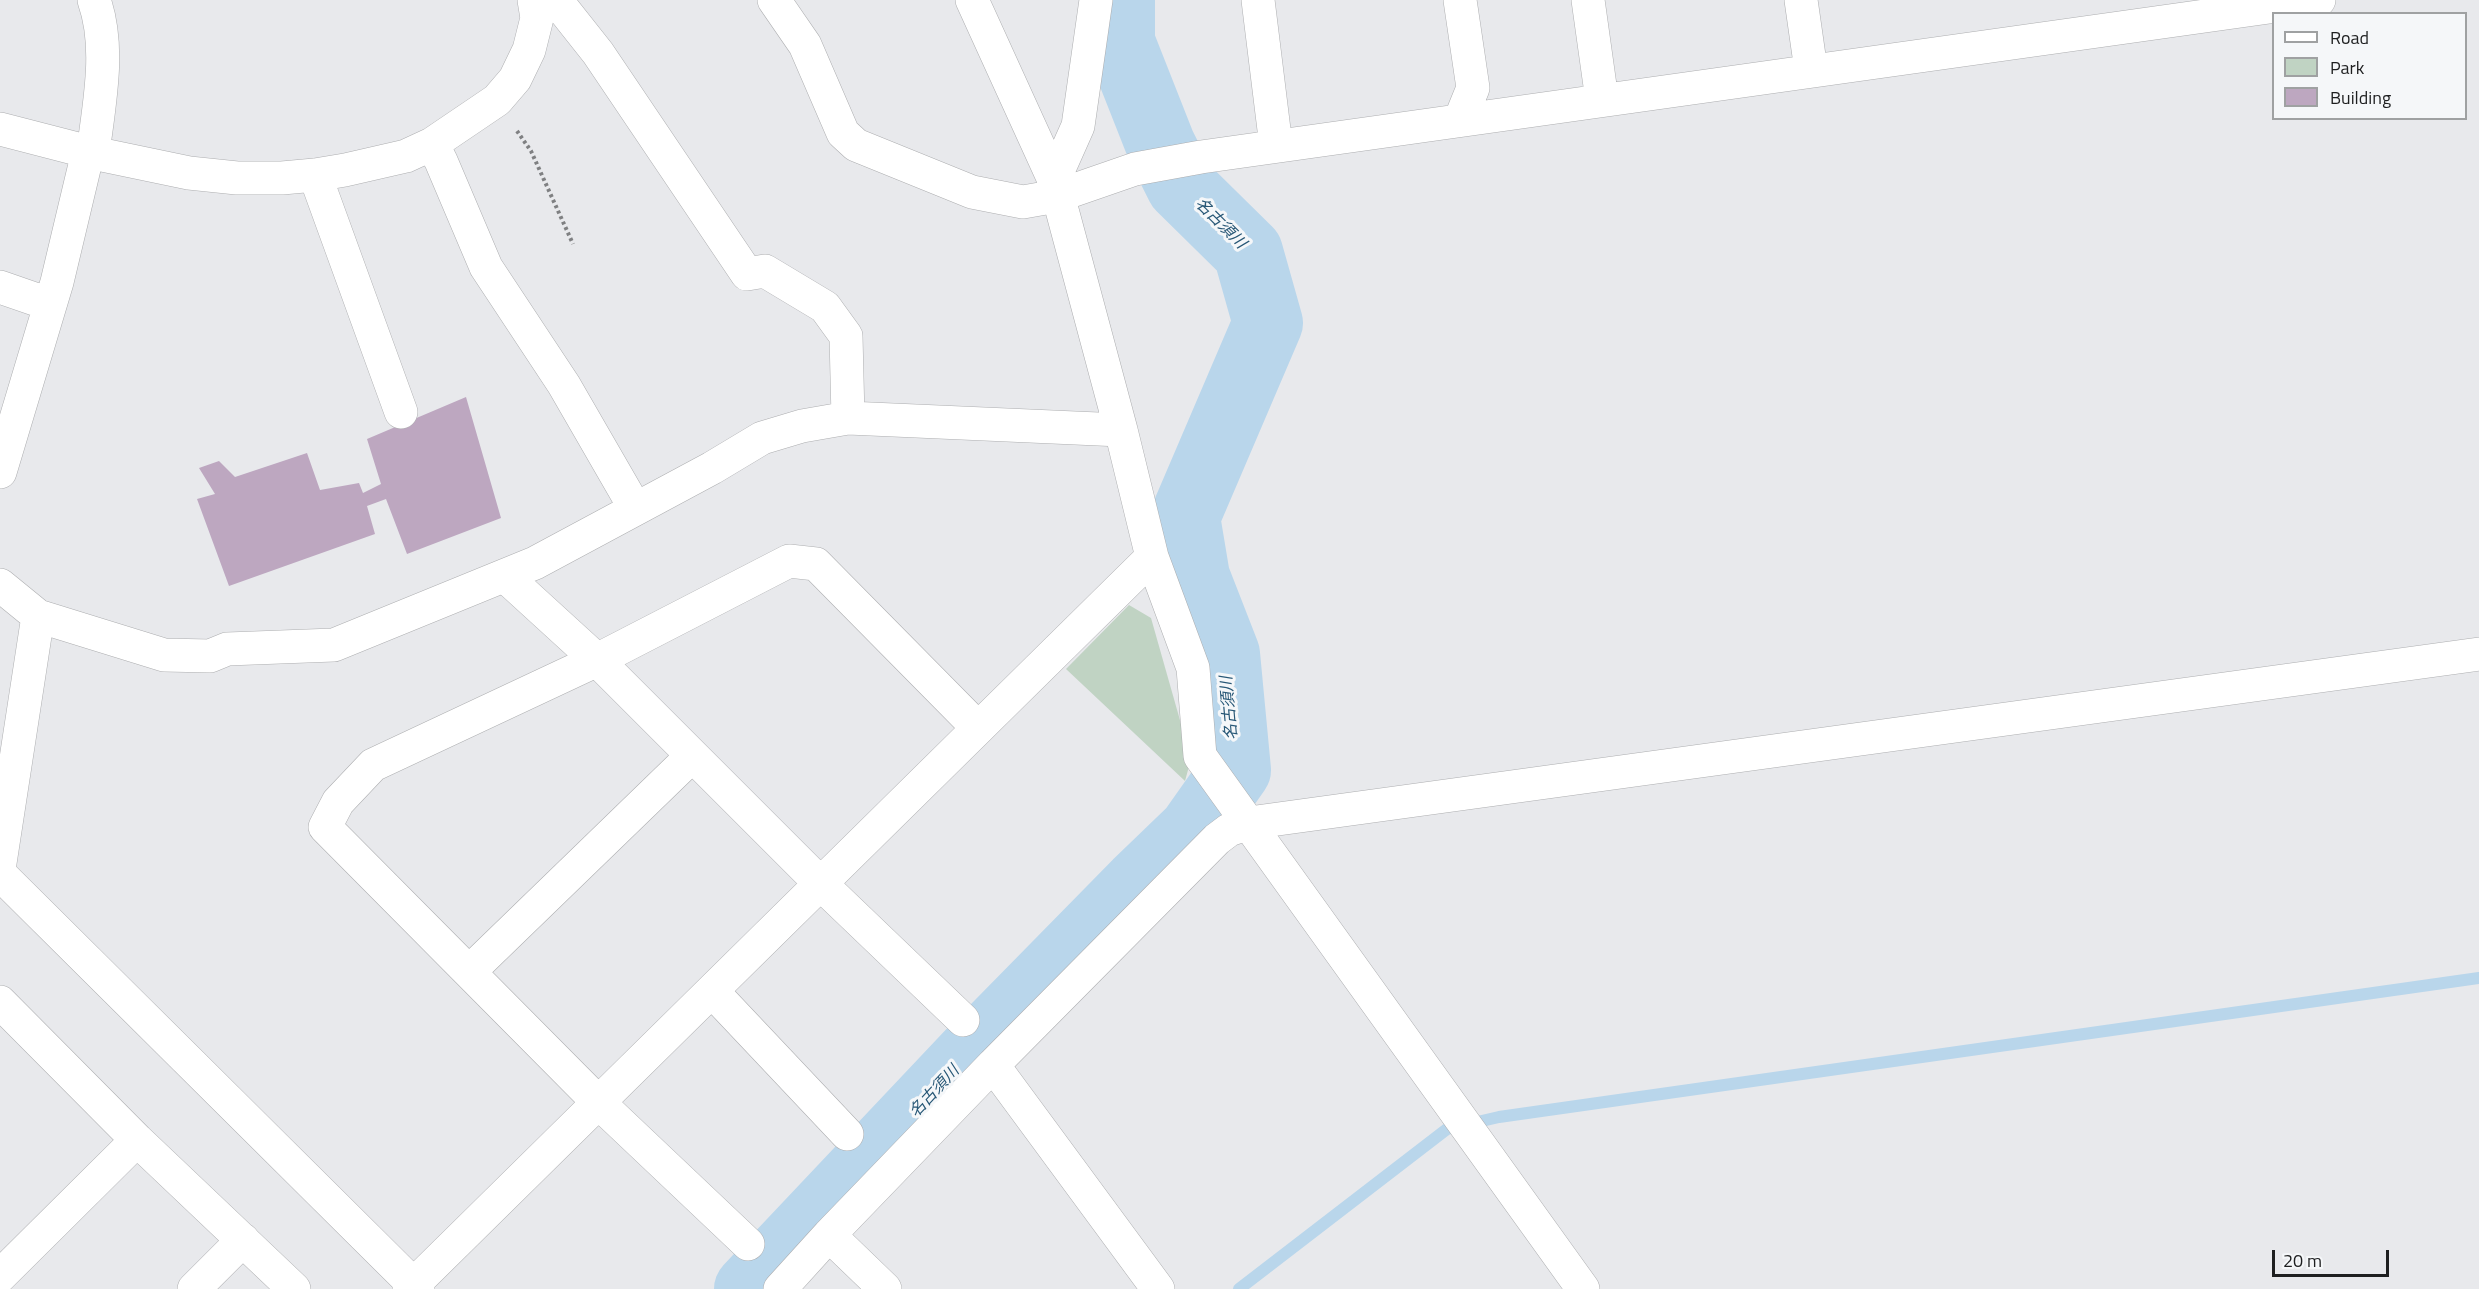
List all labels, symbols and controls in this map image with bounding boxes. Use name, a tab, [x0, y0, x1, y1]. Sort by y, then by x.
legend	[2272, 12, 2467, 120]
text: Road	[2330, 24, 2369, 51]
text: Park	[2330, 54, 2364, 81]
text: Building	[2330, 84, 2391, 111]
water label: 名古須川	[1191, 195, 1249, 253]
water label: 名古須川	[1218, 675, 1242, 741]
water label: 名古須川	[906, 1062, 964, 1122]
scale bar	[2275, 1238, 2392, 1276]
text: 20 m	[2283, 1247, 2322, 1274]

